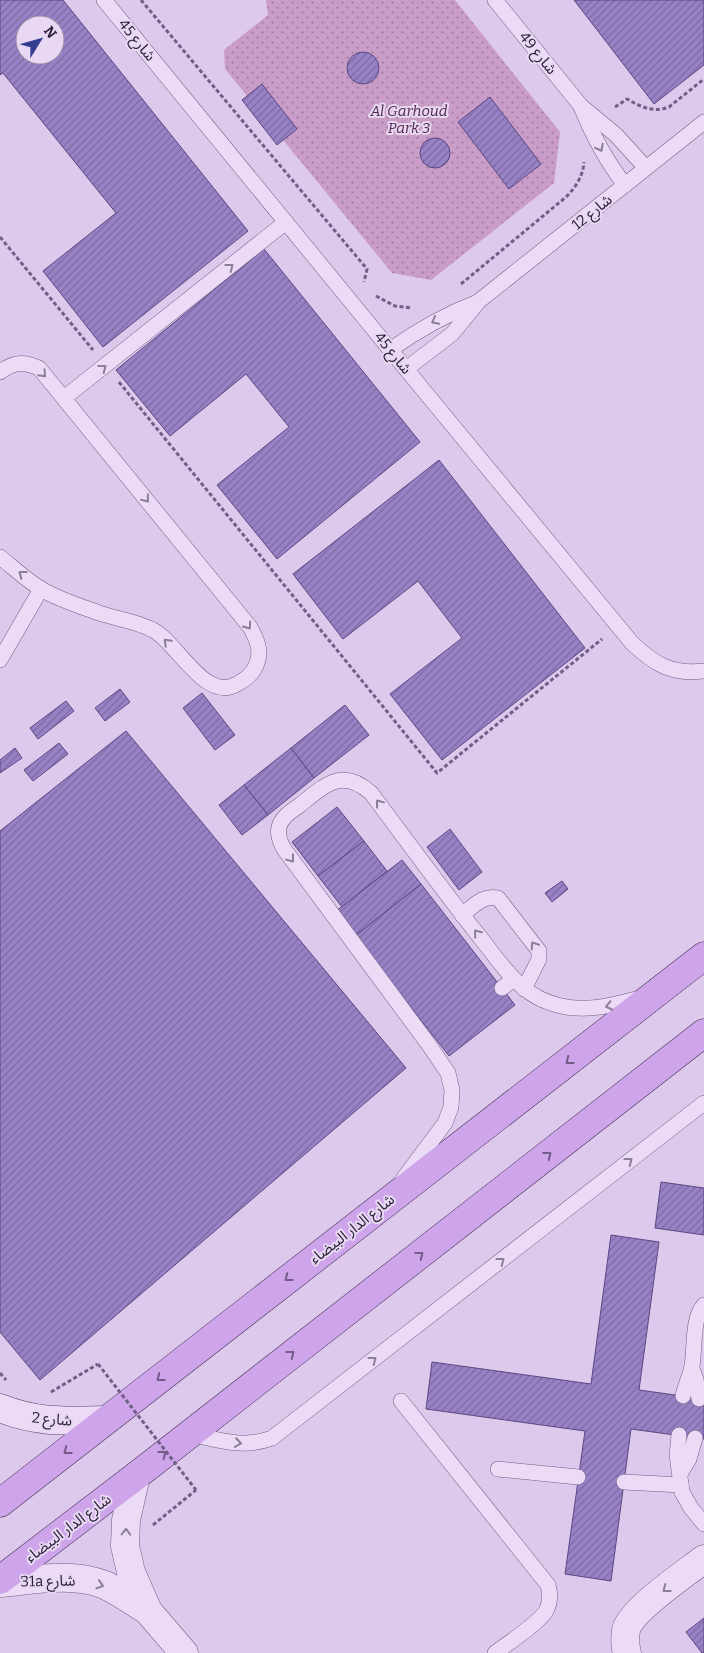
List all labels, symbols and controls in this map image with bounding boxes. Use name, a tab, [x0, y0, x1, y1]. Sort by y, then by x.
north arrow	[15, 15, 65, 65]
street label: شارع 45	[112, 15, 160, 67]
text: N	[40, 23, 60, 42]
street label: شارع 49	[513, 28, 561, 80]
park label: Al Garhoud Park 3	[369, 102, 448, 137]
one-way arrow	[593, 142, 603, 151]
street label: شارع 12	[568, 190, 618, 236]
one-way arrow	[224, 265, 233, 273]
one-way arrow	[431, 315, 440, 325]
street label: شارع 45	[368, 328, 416, 380]
one-way arrow	[97, 365, 106, 374]
one-way arrow	[37, 368, 46, 377]
one-way arrow	[140, 493, 148, 502]
one-way arrow	[19, 572, 28, 580]
one-way arrow	[242, 620, 251, 629]
one-way arrow	[164, 639, 173, 648]
one-way arrow	[376, 800, 384, 809]
one-way arrow	[285, 853, 294, 863]
one-way arrow	[474, 930, 482, 939]
one-way arrow	[531, 942, 540, 951]
one-way arrow	[604, 1000, 613, 1011]
one-way arrow	[566, 1055, 575, 1063]
one-way arrow	[542, 1152, 551, 1160]
one-way arrow	[623, 1158, 633, 1167]
street label: شارع الدار البيضاء	[306, 1190, 400, 1270]
one-way arrow	[414, 1252, 423, 1260]
one-way arrow	[495, 1258, 504, 1266]
one-way arrow	[285, 1273, 294, 1281]
one-way arrow	[286, 1351, 295, 1360]
one-way arrow	[367, 1357, 376, 1366]
one-way arrow	[156, 1372, 166, 1381]
street label: شارع 2	[31, 1408, 73, 1433]
one-way arrow	[234, 1437, 242, 1448]
one-way arrow	[64, 1445, 73, 1453]
one-way arrow	[158, 1451, 167, 1460]
street label: شارع الدار البيضاء	[22, 1490, 116, 1569]
one-way arrow	[121, 1527, 131, 1535]
street label: 31a شارع	[20, 1572, 76, 1593]
one-way arrow	[95, 1579, 104, 1589]
one-way arrow	[663, 1584, 672, 1592]

